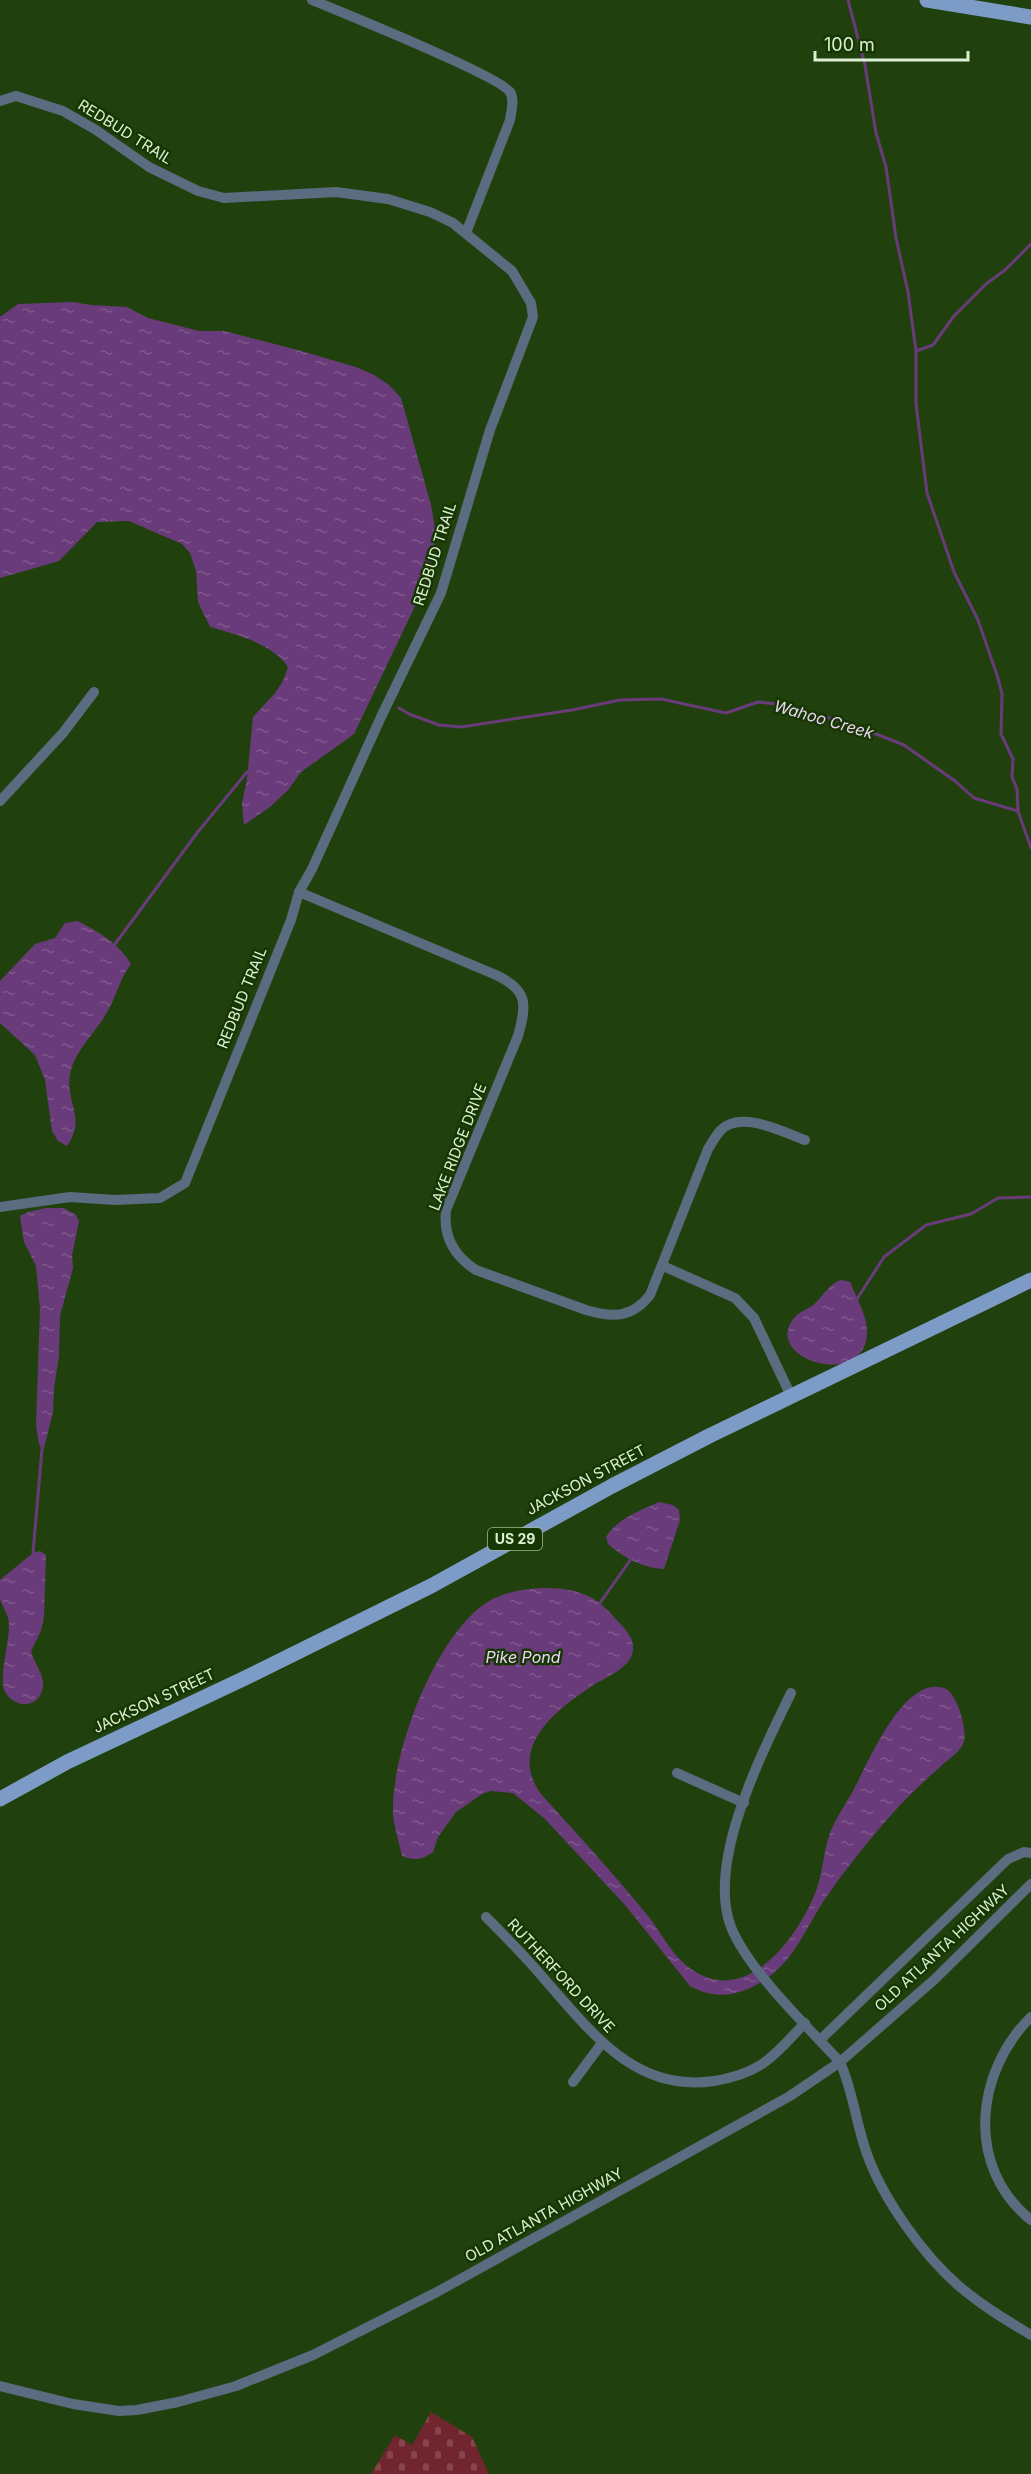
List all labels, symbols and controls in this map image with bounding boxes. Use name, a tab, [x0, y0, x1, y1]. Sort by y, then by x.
scale bar	[815, 24, 968, 62]
text: 100 m	[824, 34, 875, 55]
street label: REDBUD TRAIL	[75, 95, 176, 168]
street label: REDBUD TRAIL	[409, 500, 460, 608]
water label: Wahoo Creek	[772, 695, 876, 743]
street label: REDBUD TRAIL	[213, 944, 271, 1051]
street label: LAKE RIDGE DRIVE	[424, 1080, 491, 1213]
street label: JACKSON STREET	[523, 1440, 649, 1519]
road number: US 29	[488, 1528, 542, 1550]
water label: Pike Pond	[485, 1647, 561, 1667]
street label: JACKSON STREET	[90, 1664, 218, 1737]
street label: OLD ATLANTA HIGHWAY	[870, 1880, 1013, 2015]
street label: RUTHERFORD DRIVE	[504, 1915, 619, 2037]
street label: OLD ATLANTA HIGHWAY	[461, 2163, 626, 2266]

